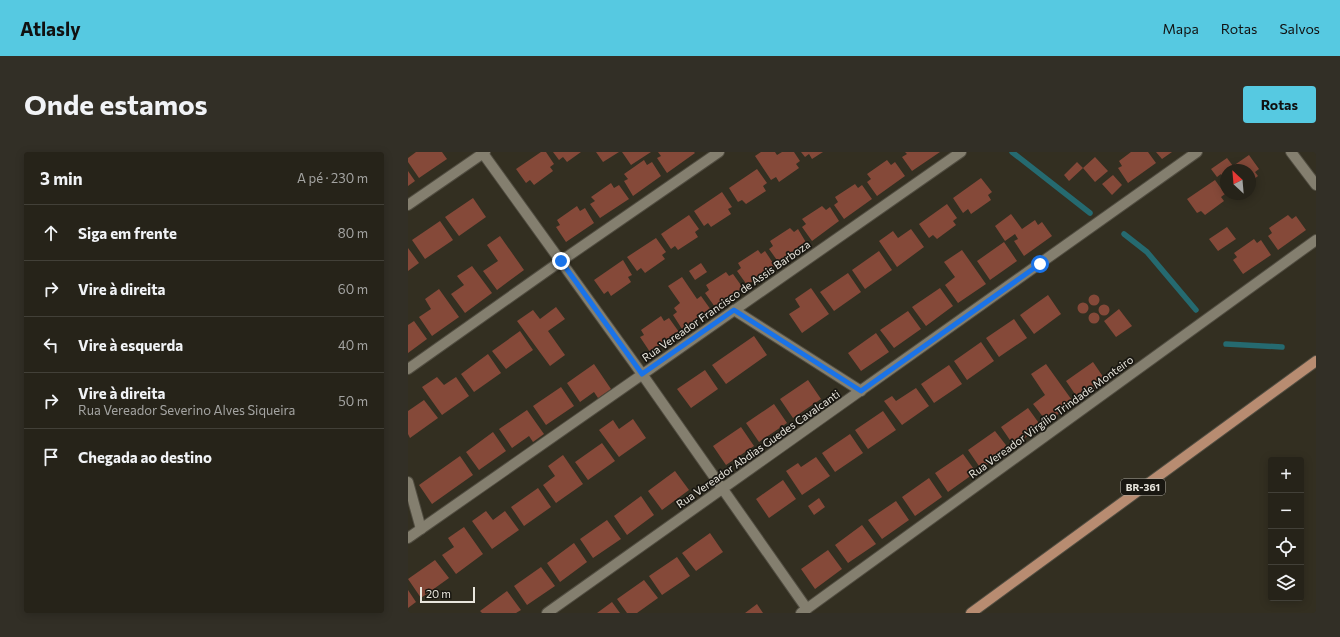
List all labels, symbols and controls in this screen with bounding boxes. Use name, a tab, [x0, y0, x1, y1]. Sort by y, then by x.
text: Atlasly	[20, 17, 81, 40]
text: Mapa	[1163, 20, 1199, 37]
text: Rotas	[1221, 20, 1257, 37]
text: Salvos	[1279, 20, 1320, 37]
button: Rotas	[1243, 86, 1316, 123]
text: Onde estamos	[24, 87, 208, 121]
north arrow	[1220, 164, 1256, 200]
text: 3 min	[40, 168, 83, 189]
text: A pé · 230 m	[297, 170, 368, 186]
icon: ahead	[40, 222, 62, 244]
text: Siga em frente	[78, 224, 177, 242]
text: 80 m	[338, 225, 368, 241]
street label: Rua Vereador Francisco de Assis Barboza	[639, 237, 812, 364]
route end	[552, 252, 570, 270]
route start	[1031, 255, 1049, 273]
icon: right	[40, 278, 62, 300]
text: Vire à direita	[78, 280, 166, 298]
text: 60 m	[338, 281, 368, 297]
icon: left	[40, 334, 62, 356]
text: Vire à esquerda	[78, 336, 183, 354]
text: 40 m	[338, 337, 368, 353]
street label: Rua Vereador Virgílio Trindade Monteiro	[966, 352, 1136, 481]
text: Vire à direita	[78, 384, 166, 402]
street label: Rua Vereador Abdias Guedes Cavalcanti	[673, 387, 842, 510]
icon: right	[40, 390, 62, 412]
text: 50 m	[338, 393, 368, 409]
text: Rua Vereador Severino Alves Siqueira	[78, 402, 295, 418]
icon: arrive	[40, 446, 62, 468]
text: Chegada ao destino	[78, 448, 212, 466]
map controls	[1268, 457, 1304, 601]
button: +	[1268, 457, 1304, 493]
road number: BR-361	[1121, 479, 1165, 495]
button: −	[1268, 493, 1304, 529]
button: locate	[1268, 529, 1304, 565]
button: layers	[1268, 565, 1304, 601]
scale bar	[420, 585, 475, 604]
text: 20 m	[426, 587, 451, 600]

